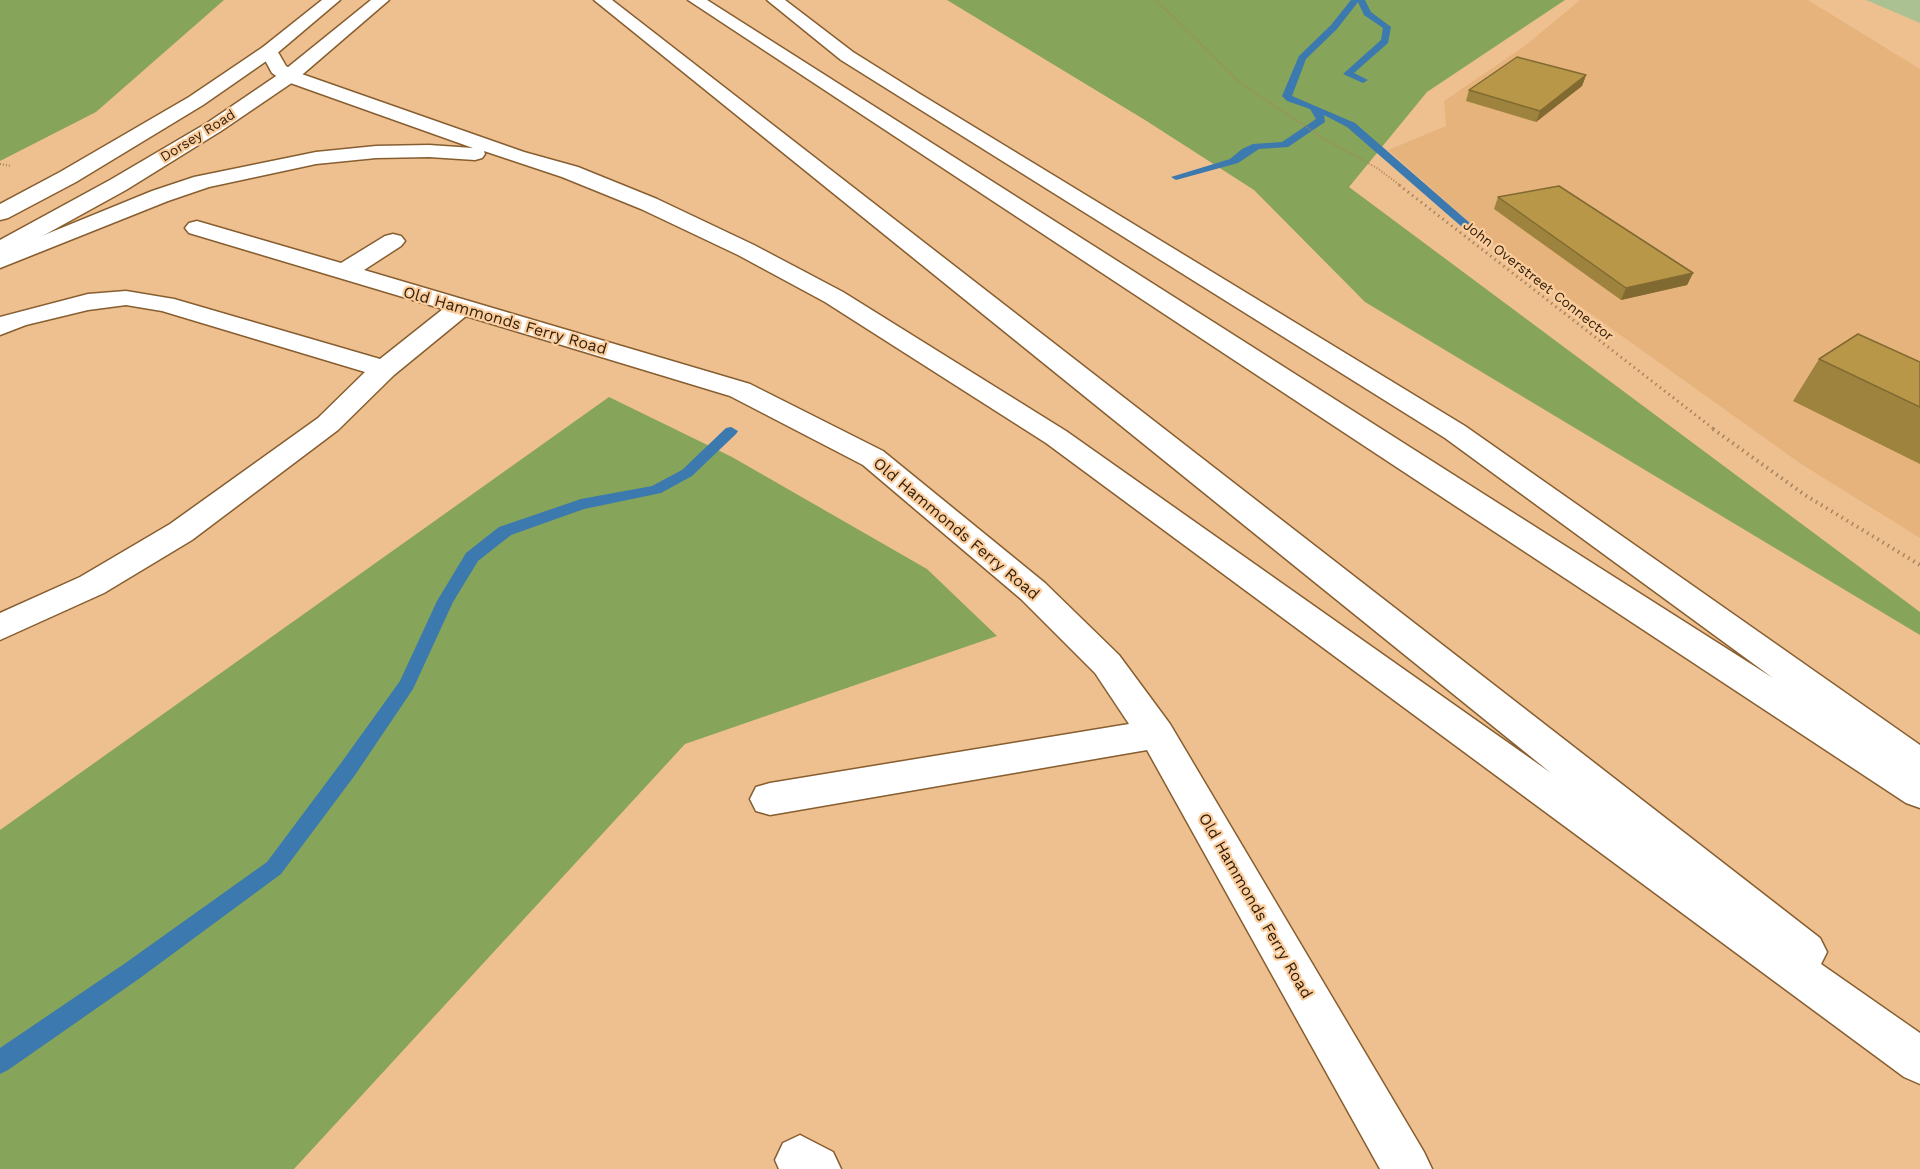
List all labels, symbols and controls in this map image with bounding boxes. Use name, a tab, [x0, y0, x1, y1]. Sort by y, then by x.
street label: Dorsey Road	[157, 106, 239, 166]
street label: John Overstreet Connector	[1459, 217, 1617, 345]
street label: Old Hammonds Ferry Road	[401, 283, 609, 359]
street label: Old Hammonds Ferry Road	[869, 454, 1043, 604]
street label: Old Hammonds Ferry Road	[1194, 810, 1316, 1002]

